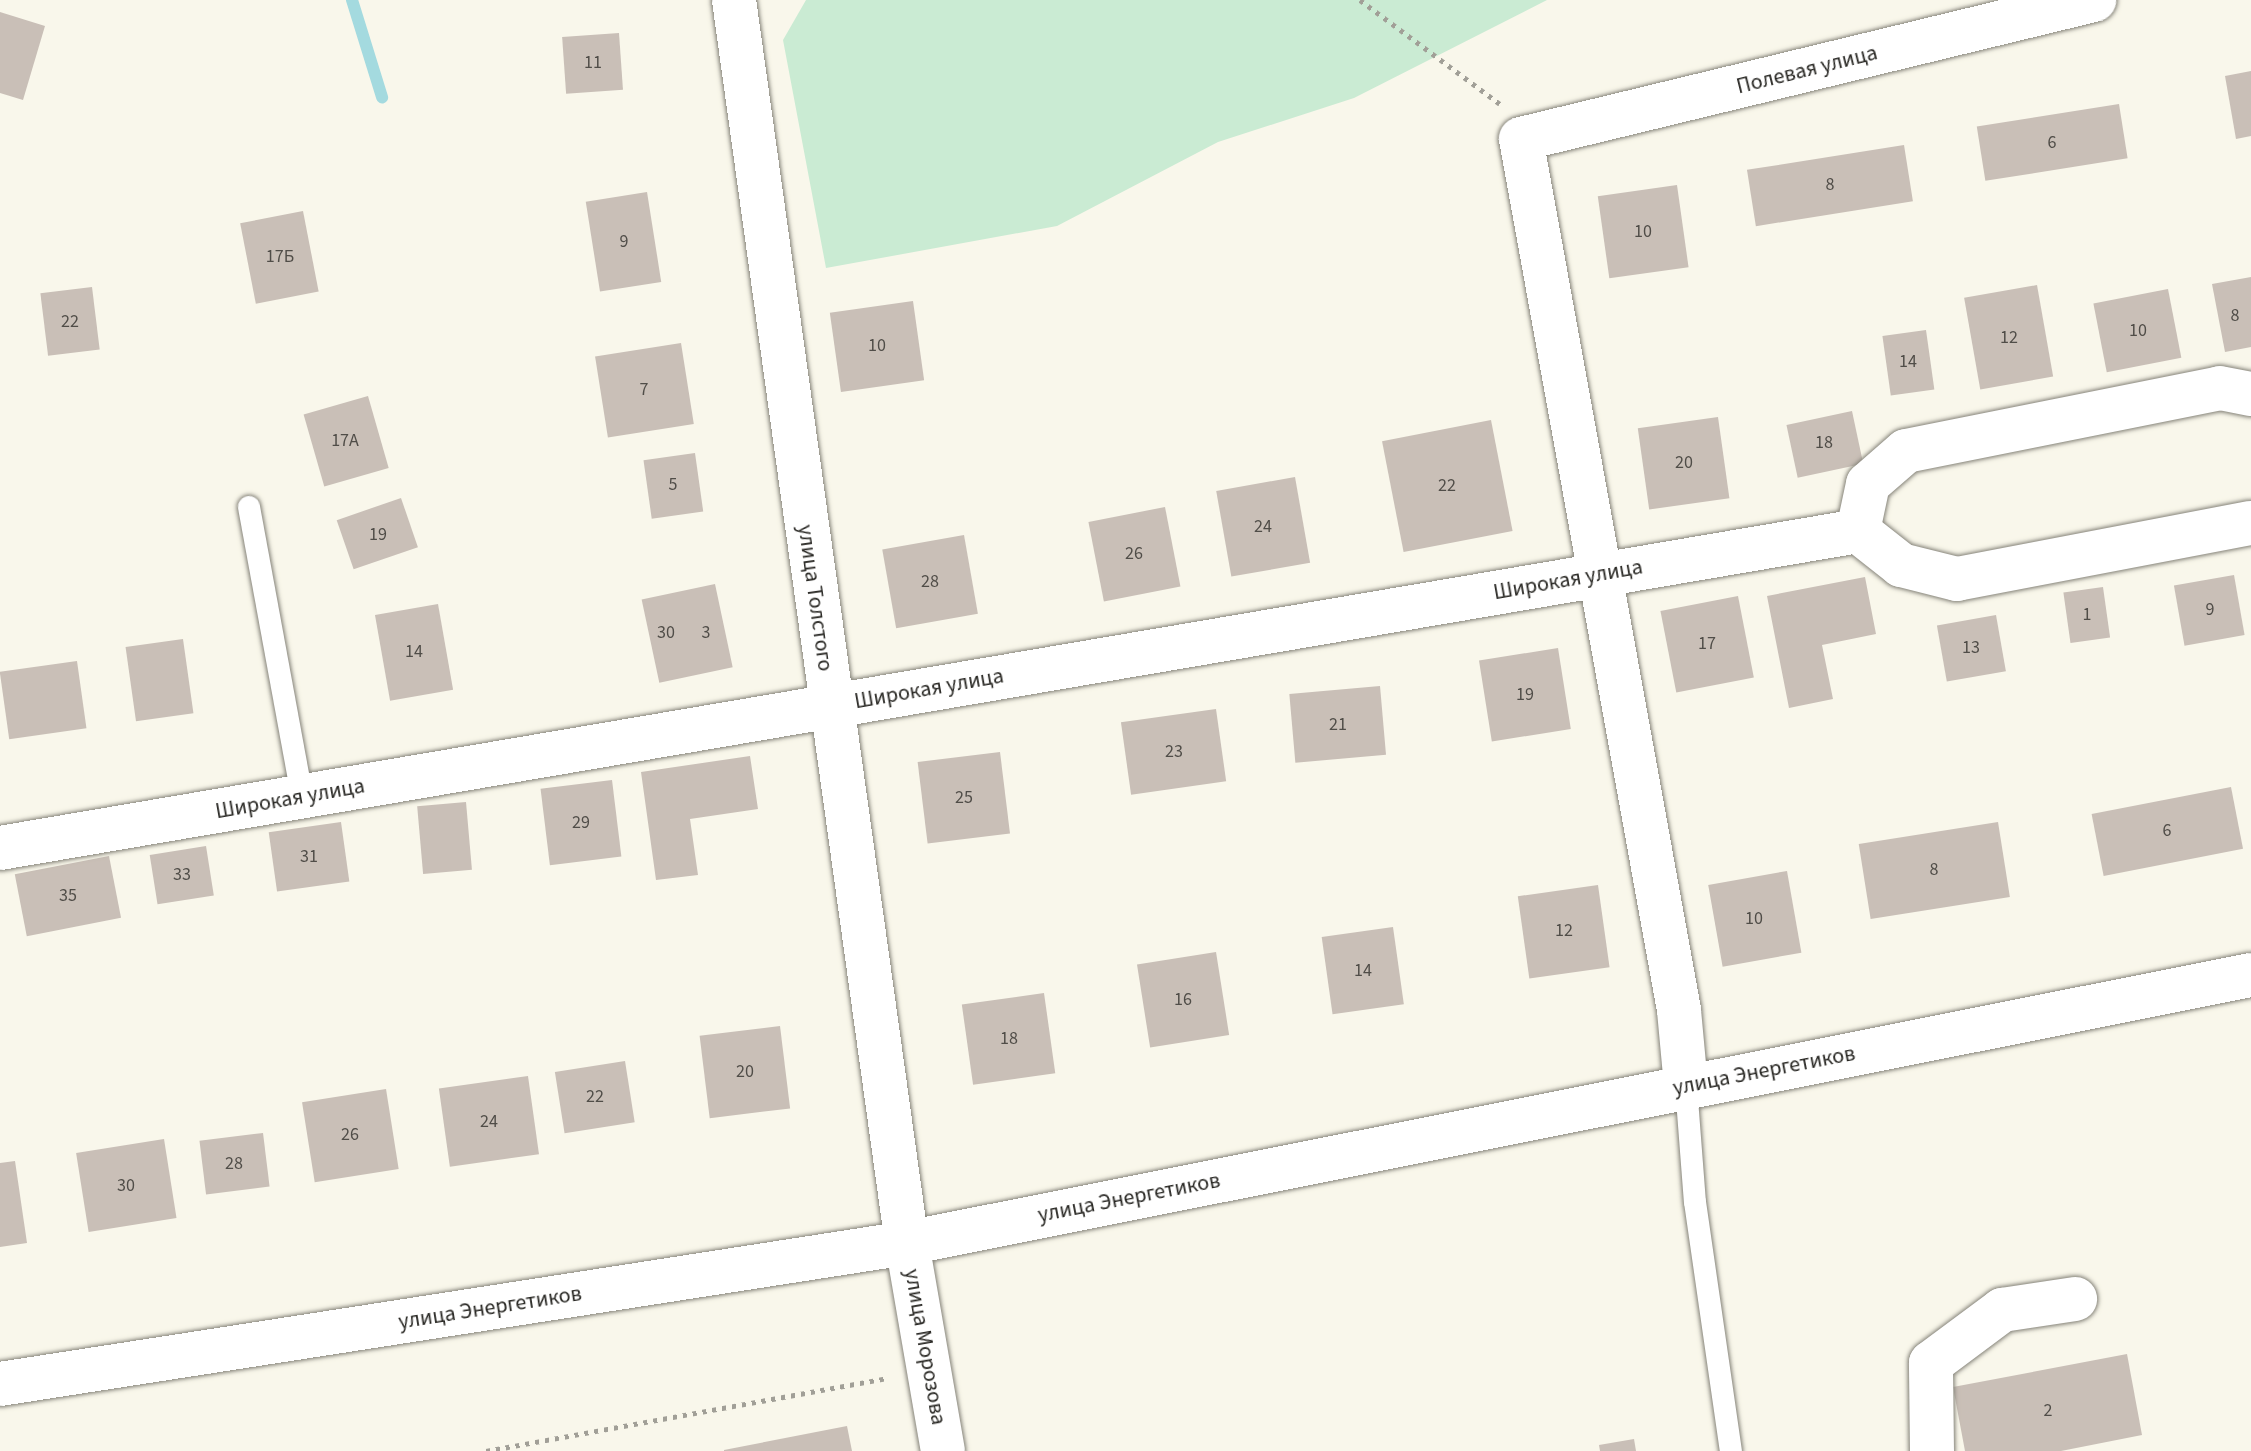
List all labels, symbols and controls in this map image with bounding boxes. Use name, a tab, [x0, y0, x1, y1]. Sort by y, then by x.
street label: Полевая улица	[1734, 40, 1880, 100]
house number: 11	[584, 52, 602, 74]
house number: 6	[2048, 132, 2056, 154]
house number: 8	[1826, 174, 1834, 196]
house number: 10	[1634, 221, 1652, 243]
house number: 9	[620, 231, 628, 253]
house number: 17Б	[266, 246, 294, 268]
house number: 8	[2231, 305, 2239, 327]
house number: 22	[61, 311, 79, 333]
house number: 10	[2129, 320, 2147, 342]
house number: 12	[2000, 327, 2018, 349]
house number: 10	[868, 335, 886, 357]
house number: 14	[1899, 351, 1917, 373]
house number: 7	[640, 379, 648, 401]
house number: 17А	[331, 430, 359, 452]
house number: 18	[1815, 432, 1833, 454]
house number: 20	[1675, 452, 1693, 474]
house number: 5	[669, 474, 677, 496]
house number: 22	[1438, 475, 1456, 497]
house number: 24	[1254, 516, 1272, 538]
street label: улица Толстого	[792, 523, 838, 673]
house number: 19	[369, 524, 387, 546]
house number: 26	[1125, 543, 1143, 565]
street label: Широкая улица	[1491, 554, 1645, 606]
house number: 28	[921, 571, 939, 593]
house number: 9	[2206, 599, 2214, 621]
house number: 1	[2083, 604, 2091, 626]
house number: 30	[657, 622, 675, 644]
house number: 3	[702, 622, 710, 644]
house number: 17	[1698, 633, 1716, 655]
house number: 13	[1962, 637, 1980, 659]
house number: 14	[405, 641, 423, 663]
street label: Широкая улица	[852, 663, 1006, 715]
house number: 19	[1516, 684, 1534, 706]
house number: 21	[1329, 714, 1347, 736]
house number: 23	[1165, 741, 1183, 763]
street label: Широкая улица	[213, 773, 367, 825]
house number: 25	[955, 787, 973, 809]
house number: 29	[572, 812, 590, 834]
house number: 6	[2163, 820, 2171, 842]
house number: 31	[300, 846, 318, 868]
house number: 8	[1930, 859, 1938, 881]
house number: 33	[173, 864, 191, 886]
house number: 35	[59, 885, 77, 907]
house number: 10	[1745, 908, 1763, 930]
house number: 12	[1555, 920, 1573, 942]
house number: 14	[1354, 960, 1372, 982]
house number: 16	[1174, 989, 1192, 1011]
house number: 18	[1000, 1028, 1018, 1050]
street label: улица Энергетиков	[1671, 1040, 1857, 1102]
house number: 20	[736, 1061, 754, 1083]
house number: 22	[586, 1086, 604, 1108]
house number: 24	[480, 1111, 498, 1133]
house number: 26	[341, 1124, 359, 1146]
house number: 28	[225, 1153, 243, 1175]
street label: улица Энергетиков	[1036, 1167, 1222, 1229]
house number: 30	[117, 1175, 135, 1197]
street label: улица Морозова	[898, 1267, 952, 1427]
street label: улица Энергетиков	[397, 1280, 583, 1336]
house number: 2	[2044, 1400, 2052, 1422]

